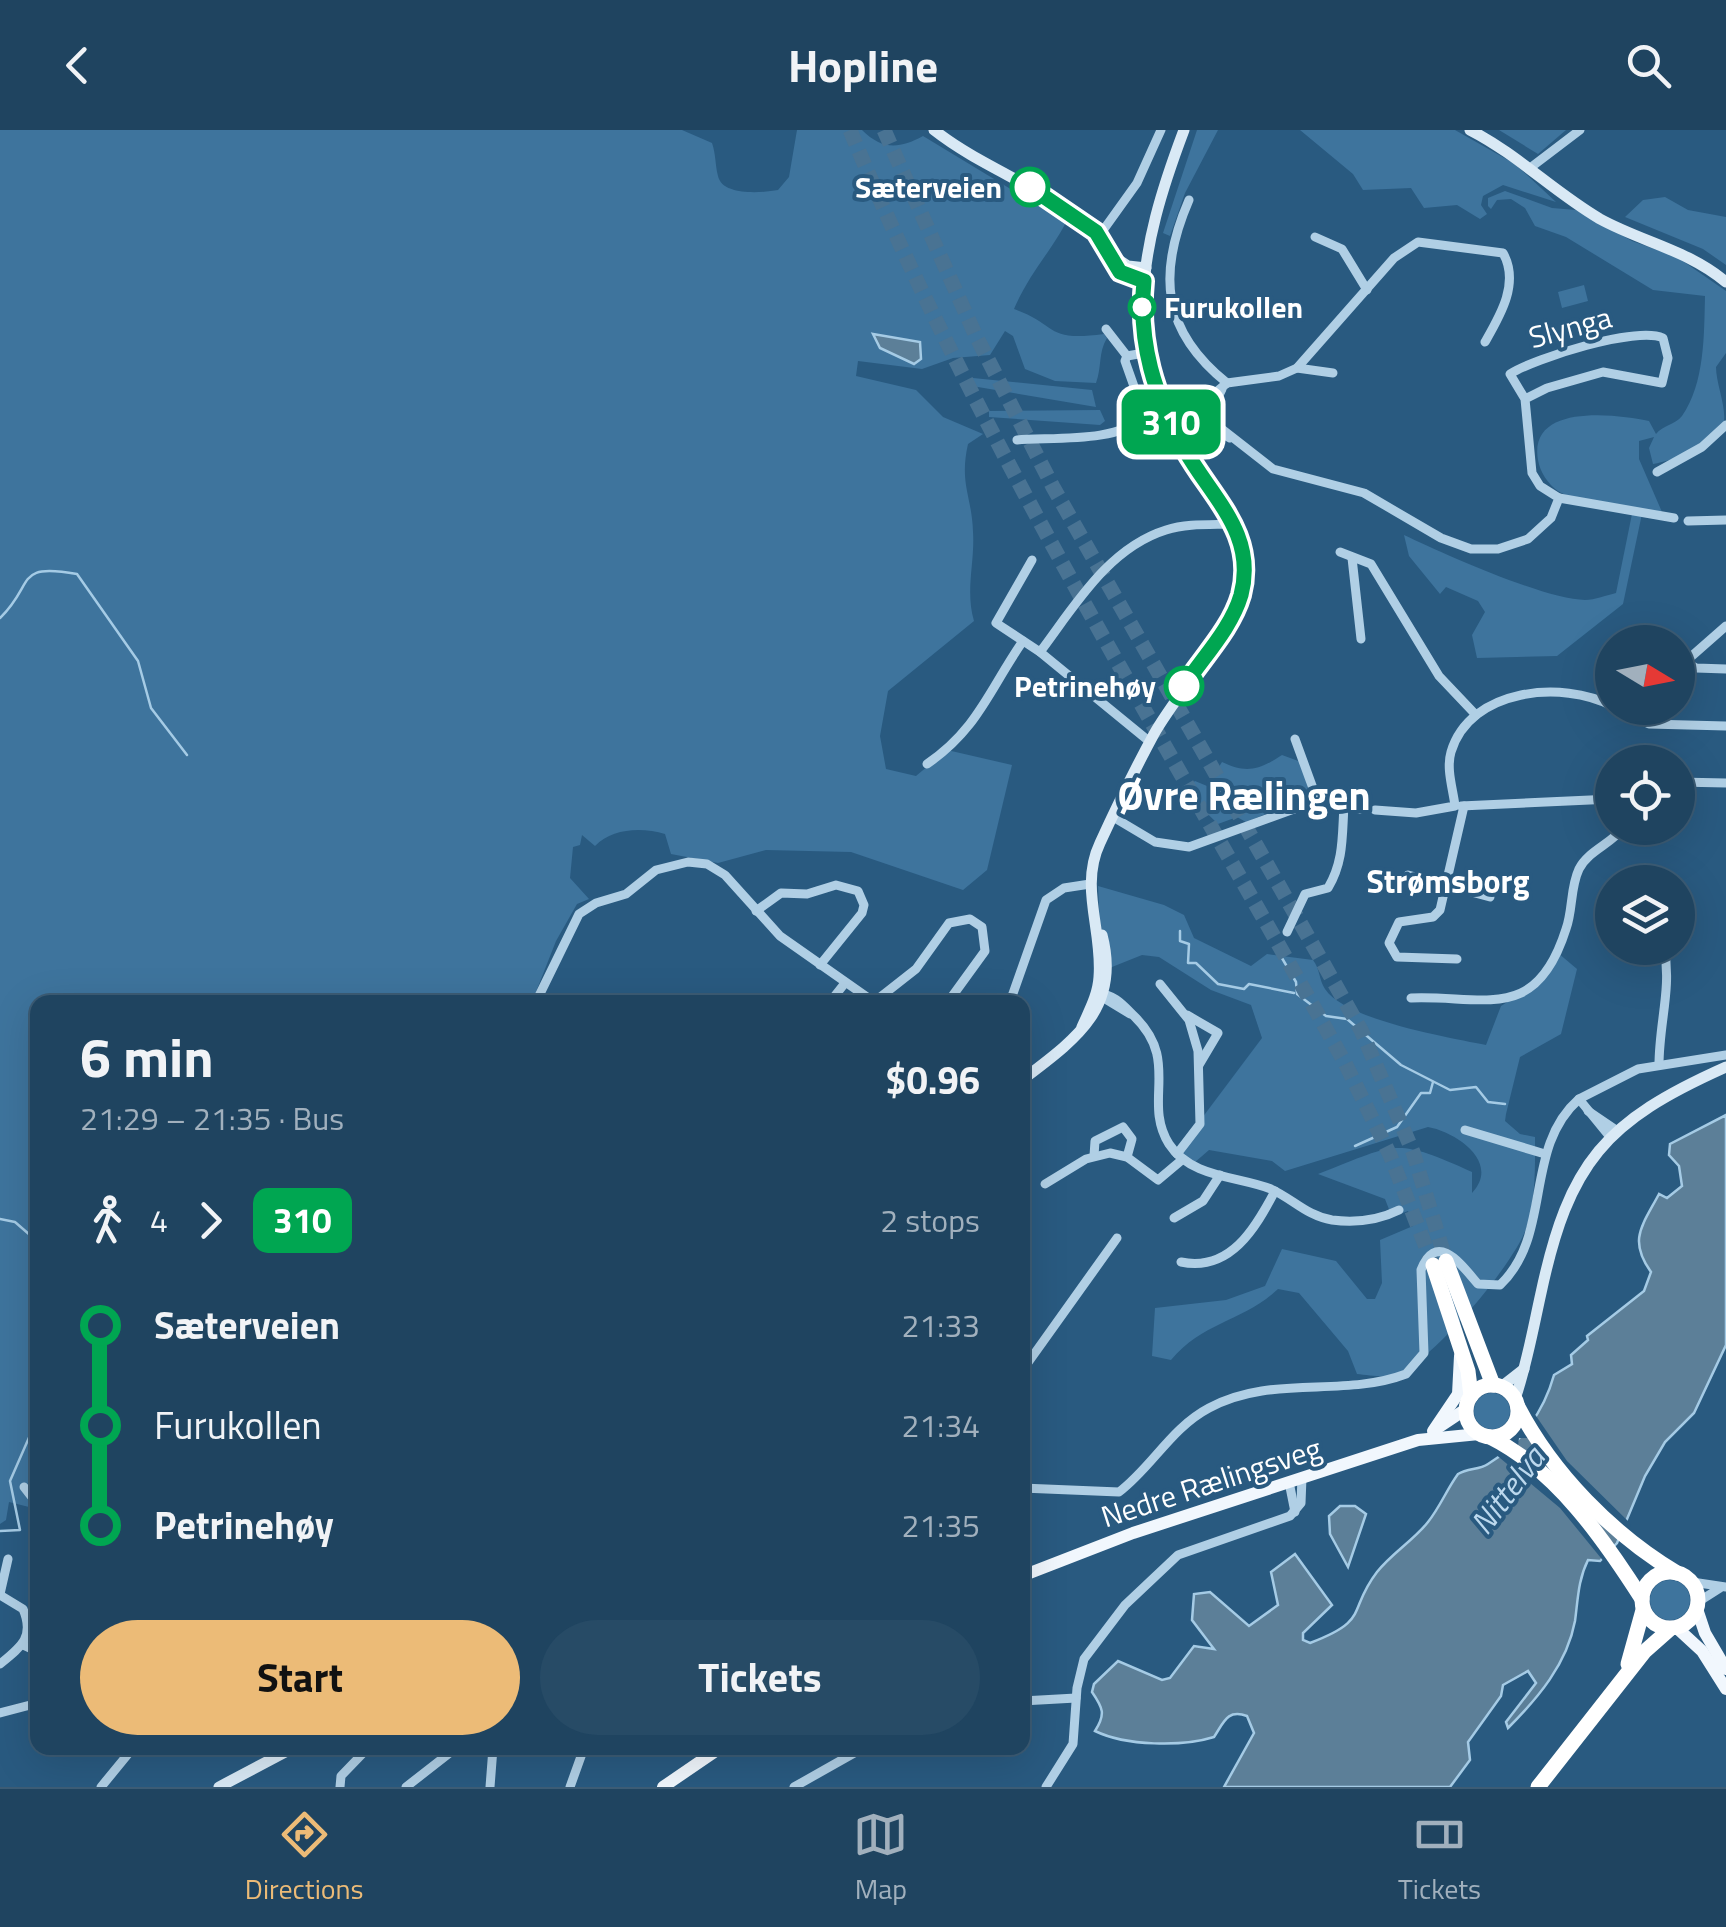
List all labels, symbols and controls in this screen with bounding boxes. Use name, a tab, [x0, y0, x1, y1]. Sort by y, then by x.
text: Hopline	[788, 31, 938, 99]
icon: back	[50, 38, 105, 93]
icon: search	[1621, 38, 1676, 93]
place label: Sæterveien	[855, 164, 1002, 210]
marker: Sæterveien	[1011, 168, 1049, 206]
place label: Furukollen	[1164, 284, 1303, 330]
marker: Furukollen	[1129, 294, 1155, 320]
street label: Slynga	[1523, 294, 1617, 360]
line badge: 310	[1114, 390, 1228, 454]
text: 310	[1142, 395, 1200, 449]
north arrow	[1595, 625, 1695, 725]
map controls	[1595, 625, 1695, 965]
place label: Petrinehøy	[1014, 663, 1156, 709]
marker: Petrinehøy	[1165, 667, 1203, 705]
button: locate	[1595, 745, 1695, 845]
district label: Øvre Rælingen	[1117, 765, 1371, 826]
district label: Strømsborg	[1366, 857, 1530, 905]
button: layers	[1595, 865, 1695, 965]
text: 6 min	[80, 1015, 214, 1098]
text: $0.96	[885, 1051, 980, 1109]
text: 21:29 – 21:35 · Bus	[80, 1094, 344, 1142]
icon: walk	[80, 1193, 135, 1248]
icon: forward	[183, 1193, 238, 1248]
text: 310	[273, 1193, 332, 1247]
text: 4	[150, 1196, 168, 1244]
text: 2 stops	[880, 1196, 980, 1244]
text: Sæterveien	[154, 1296, 340, 1354]
text: 21:33	[901, 1301, 980, 1349]
text: Furukollen	[154, 1396, 322, 1454]
text: 21:34	[901, 1401, 980, 1449]
street label: Nedre Rælingsveg	[1095, 1425, 1327, 1539]
water label: Nittelva	[1458, 1434, 1557, 1544]
text: Petrinehøy	[154, 1496, 334, 1554]
text: 21:35	[901, 1501, 980, 1549]
button: Start	[80, 1620, 520, 1735]
button: Tickets	[540, 1620, 980, 1735]
tab: Directions	[245, 1807, 364, 1910]
tab: Map	[853, 1807, 908, 1910]
tab: Tickets	[1398, 1807, 1481, 1910]

